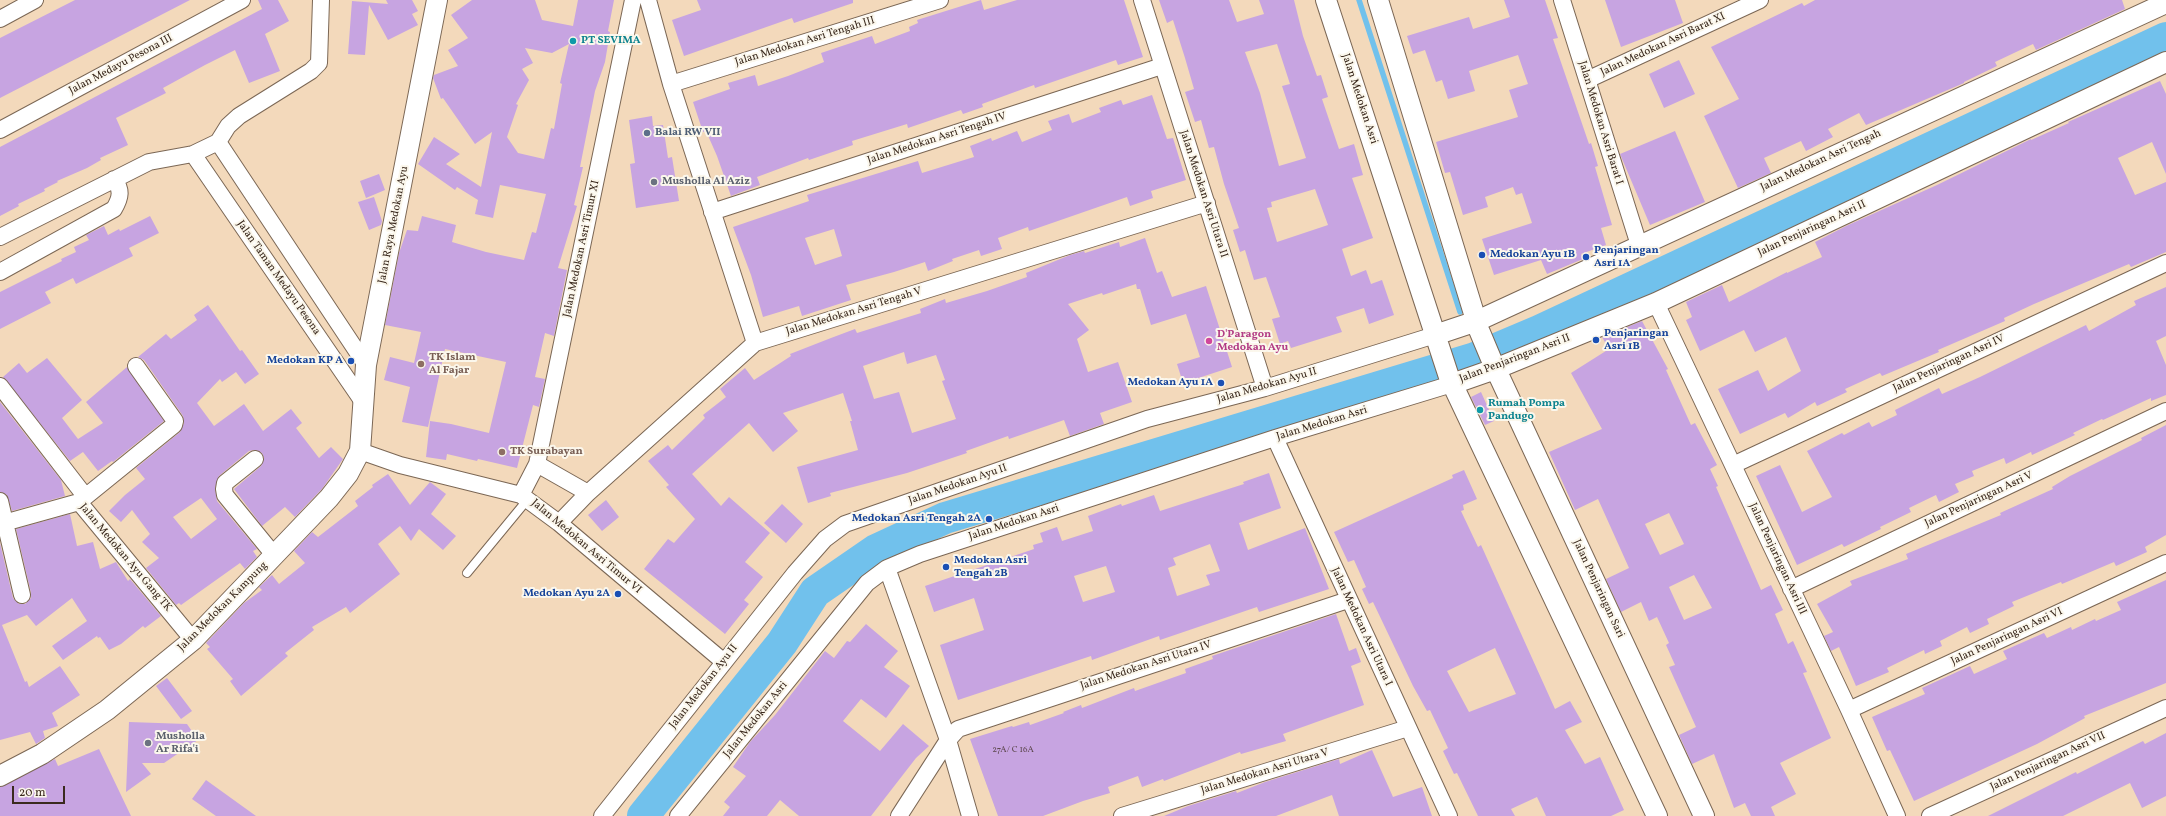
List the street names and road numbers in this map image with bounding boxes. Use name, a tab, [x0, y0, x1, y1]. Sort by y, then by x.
street label: Jalan Medokan Asri Barat XI	[1599, 10, 1727, 80]
street label: Jalan Medokan Asri Tengah III	[733, 14, 877, 70]
street label: Jalan Medayu Pesona III	[67, 32, 175, 98]
street label: Jalan Medokan Asri	[1338, 52, 1380, 146]
street label: Jalan Medokan Asri Barat I	[1575, 59, 1625, 187]
street label: Jalan Medokan Asri Tengah IV	[866, 110, 1008, 168]
street label: Jalan Medokan Asri Tengah	[1759, 127, 1883, 195]
street label: Jalan Medokan Asri Utara II	[1176, 128, 1230, 260]
street label: Jalan Raya Medokan Ayu	[376, 165, 412, 285]
street label: Jalan Medokan Asri Timur XI	[561, 179, 603, 319]
street label: Jalan Penjaringan Asri II	[1756, 198, 1868, 260]
street label: Jalan Taman Medayu Pesona	[233, 218, 323, 338]
street label: Jalan Medokan Asri Tengah V	[784, 285, 924, 339]
street label: Jalan Penjaringan Asri II	[1458, 332, 1572, 386]
street label: Jalan Penjaringan Asri IV	[1891, 332, 2007, 396]
street label: Jalan Medokan Ayu II	[1216, 365, 1318, 407]
street label: Jalan Medokan Asri	[1275, 404, 1369, 444]
street label: Jalan Medokan Ayu II	[907, 462, 1009, 508]
street label: Jalan Penjaringan Asri V	[1923, 469, 2035, 531]
street label: Jalan Medokan Asri Timur VI	[528, 497, 644, 597]
street label: Jalan Medokan Ayu Gang TK	[76, 501, 174, 615]
street label: Jalan Penjaringan Asri III	[1745, 501, 1809, 617]
street label: Jalan Medokan Asri	[967, 502, 1061, 544]
street label: Jalan Penjaringan Sari	[1569, 538, 1627, 640]
street label: Jalan Medokan Kampung	[175, 559, 271, 655]
street label: Jalan Medokan Asri Utara I	[1328, 565, 1394, 689]
street label: Jalan Penjaringan Asri VI	[1949, 605, 2065, 669]
street label: Jalan Medokan Asri Utara IV	[1079, 639, 1213, 693]
street label: Jalan Medokan Ayu II	[667, 642, 741, 732]
street label: Jalan Medokan Asri	[721, 679, 791, 761]
street label: Jalan Penjaringan Asri VII	[1988, 730, 2108, 794]
street label: Jalan Medokan Asri Utara V	[1199, 746, 1331, 798]

